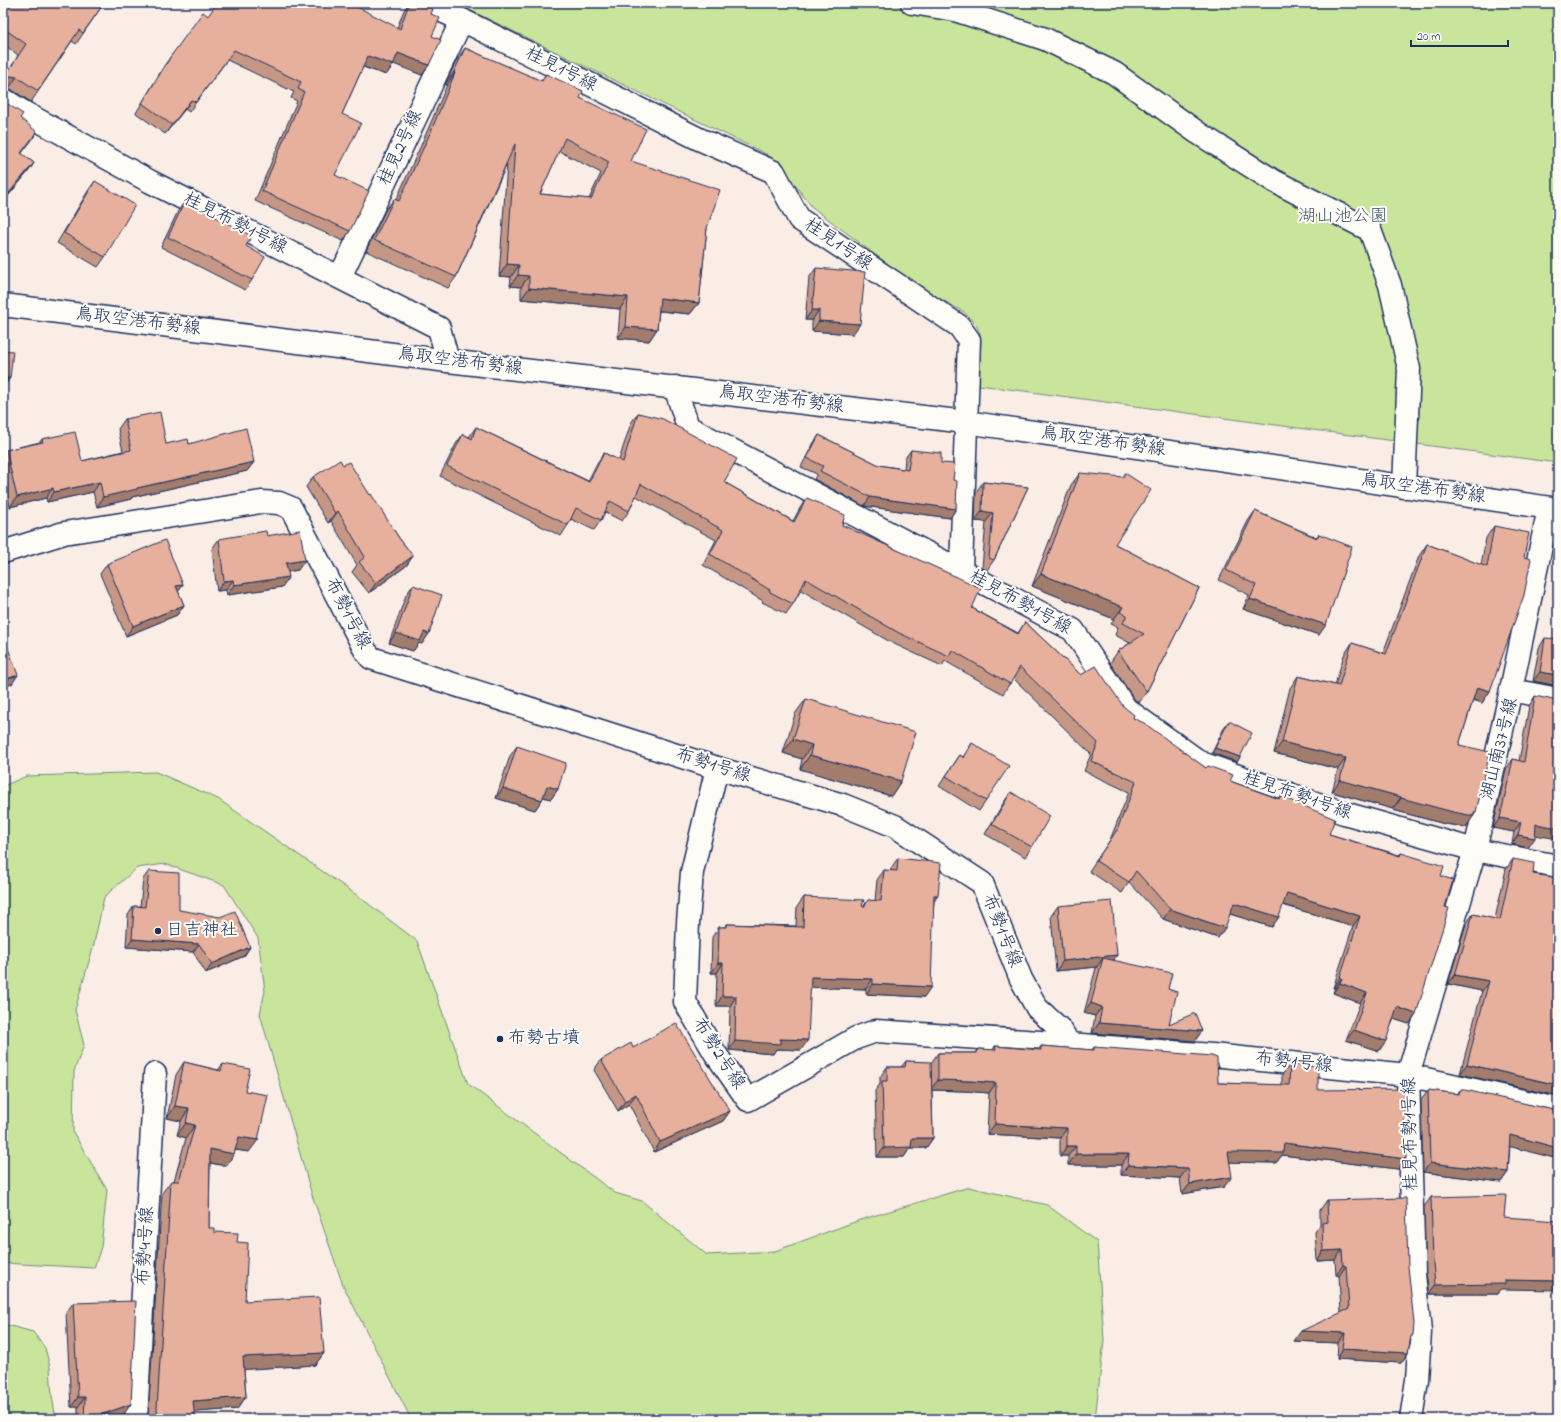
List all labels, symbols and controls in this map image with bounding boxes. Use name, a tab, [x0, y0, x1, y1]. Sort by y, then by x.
scale bar	[1411, 22, 1508, 48]
text: 20 m	[1417, 28, 1440, 46]
street label: 桂見1号線	[520, 41, 602, 99]
street label: 桂見2号線	[372, 106, 430, 190]
street label: 桂見布勢1号線	[178, 187, 292, 261]
park label: 湖山池公園	[1298, 204, 1388, 230]
street label: 桂見1号線	[799, 212, 877, 278]
street label: 鳥取空港布勢線	[74, 301, 202, 343]
street label: 鳥取空港布勢線	[396, 341, 524, 383]
street label: 鳥取空港布勢線	[717, 379, 845, 421]
street label: 鳥取空港布勢線	[1039, 420, 1167, 464]
street label: 鳥取空港布勢線	[1359, 467, 1487, 511]
street label: 桂見布勢1号線	[964, 564, 1076, 642]
street label: 布勢1号線	[317, 574, 377, 654]
street label: 湖山南37号線	[1475, 695, 1525, 803]
street label: 布勢1号線	[672, 742, 754, 790]
street label: 桂見布勢1号線	[1239, 765, 1355, 827]
street label: 布勢1号線	[974, 890, 1028, 972]
place label: 日吉神社	[166, 918, 238, 944]
marker: 日吉神社	[153, 926, 163, 936]
street label: 布勢2号線	[685, 1013, 751, 1095]
place label: 布勢古墳	[508, 1026, 580, 1052]
marker: 布勢古墳	[495, 1034, 505, 1044]
street label: 布勢1号線	[1254, 1046, 1334, 1080]
street label: 桂見布勢1号線	[1397, 1077, 1425, 1191]
street label: 布勢4号線	[131, 1206, 161, 1286]

